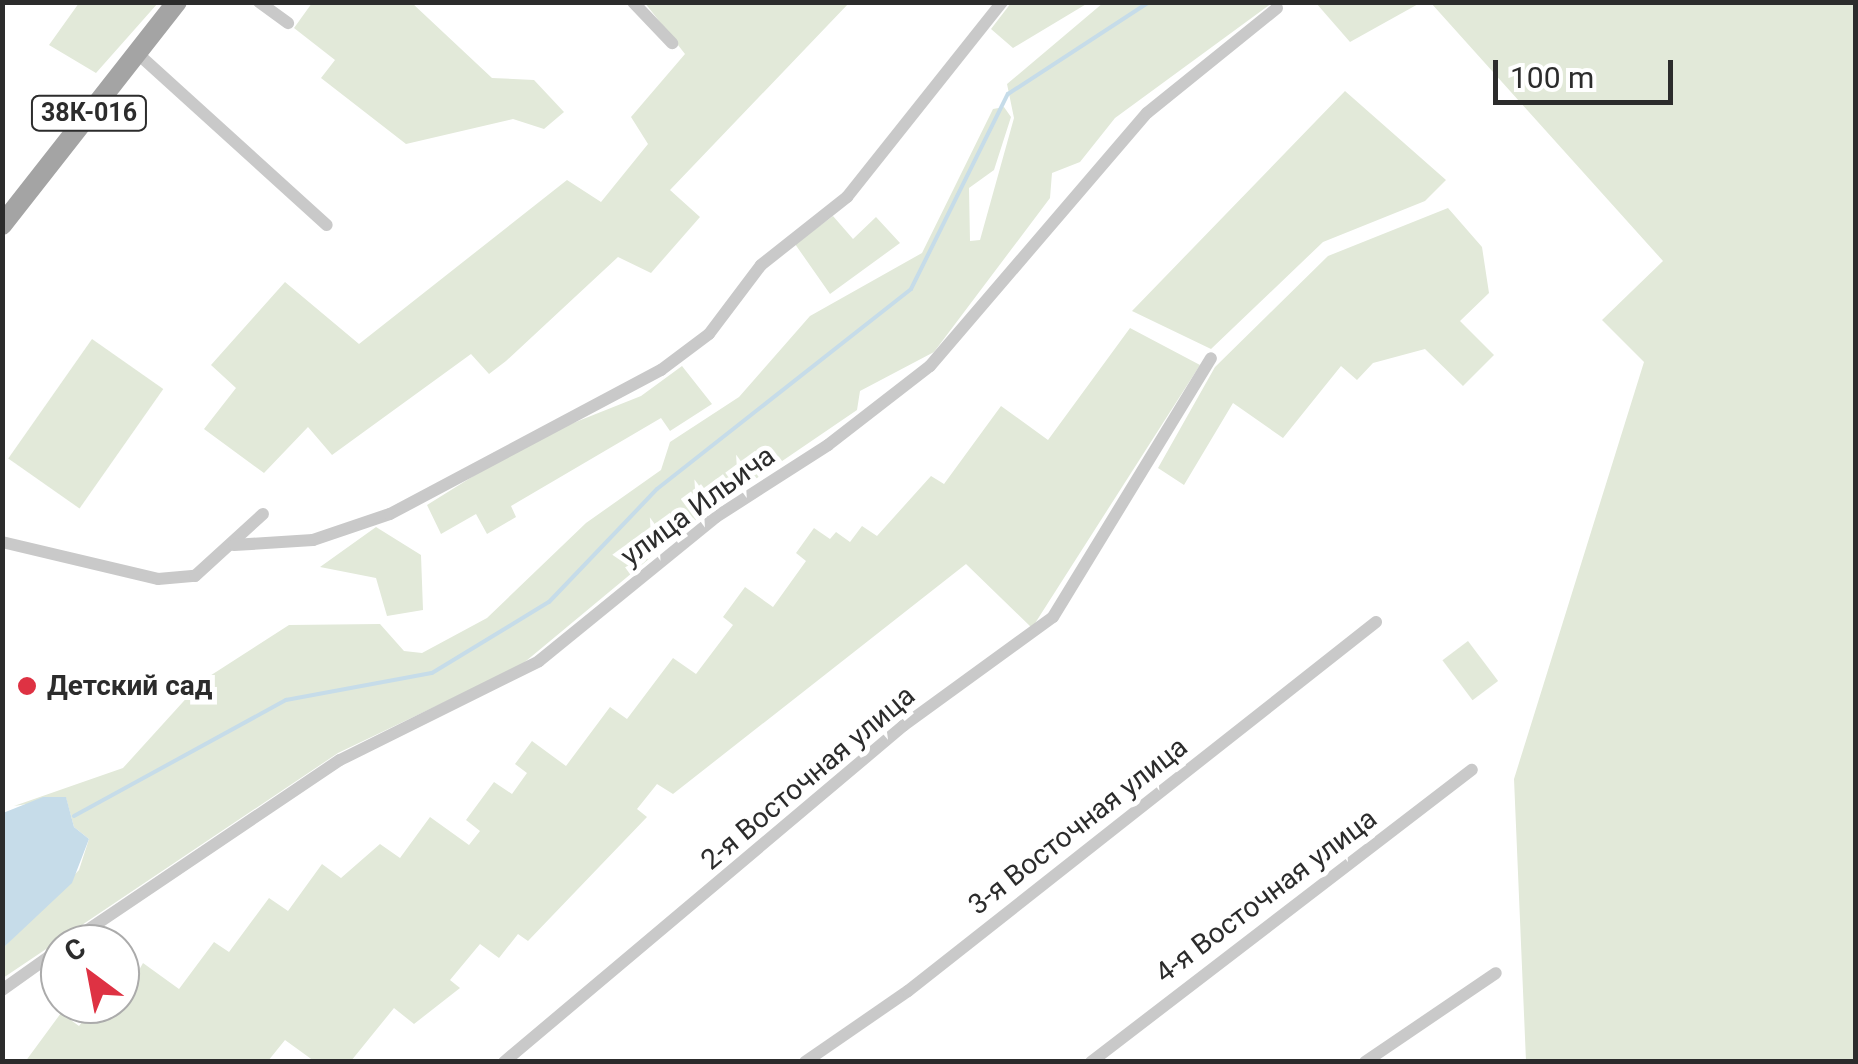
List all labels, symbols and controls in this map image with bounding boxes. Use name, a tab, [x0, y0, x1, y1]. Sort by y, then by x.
scale bar	[1498, 40, 1678, 102]
text: 100 m	[1510, 60, 1594, 95]
road number: 38К-016	[29, 93, 149, 133]
street label: улица Ильича	[614, 439, 782, 573]
place label: Детский сад	[47, 669, 212, 703]
marker: Детский сад	[16, 675, 38, 697]
street label: 2-я Восточная улица	[694, 679, 922, 877]
street label: 3-я Восточная улица	[962, 730, 1194, 922]
street label: 4-я Восточная улица	[1149, 802, 1383, 990]
north arrow	[40, 924, 140, 1024]
text: С	[58, 931, 91, 969]

